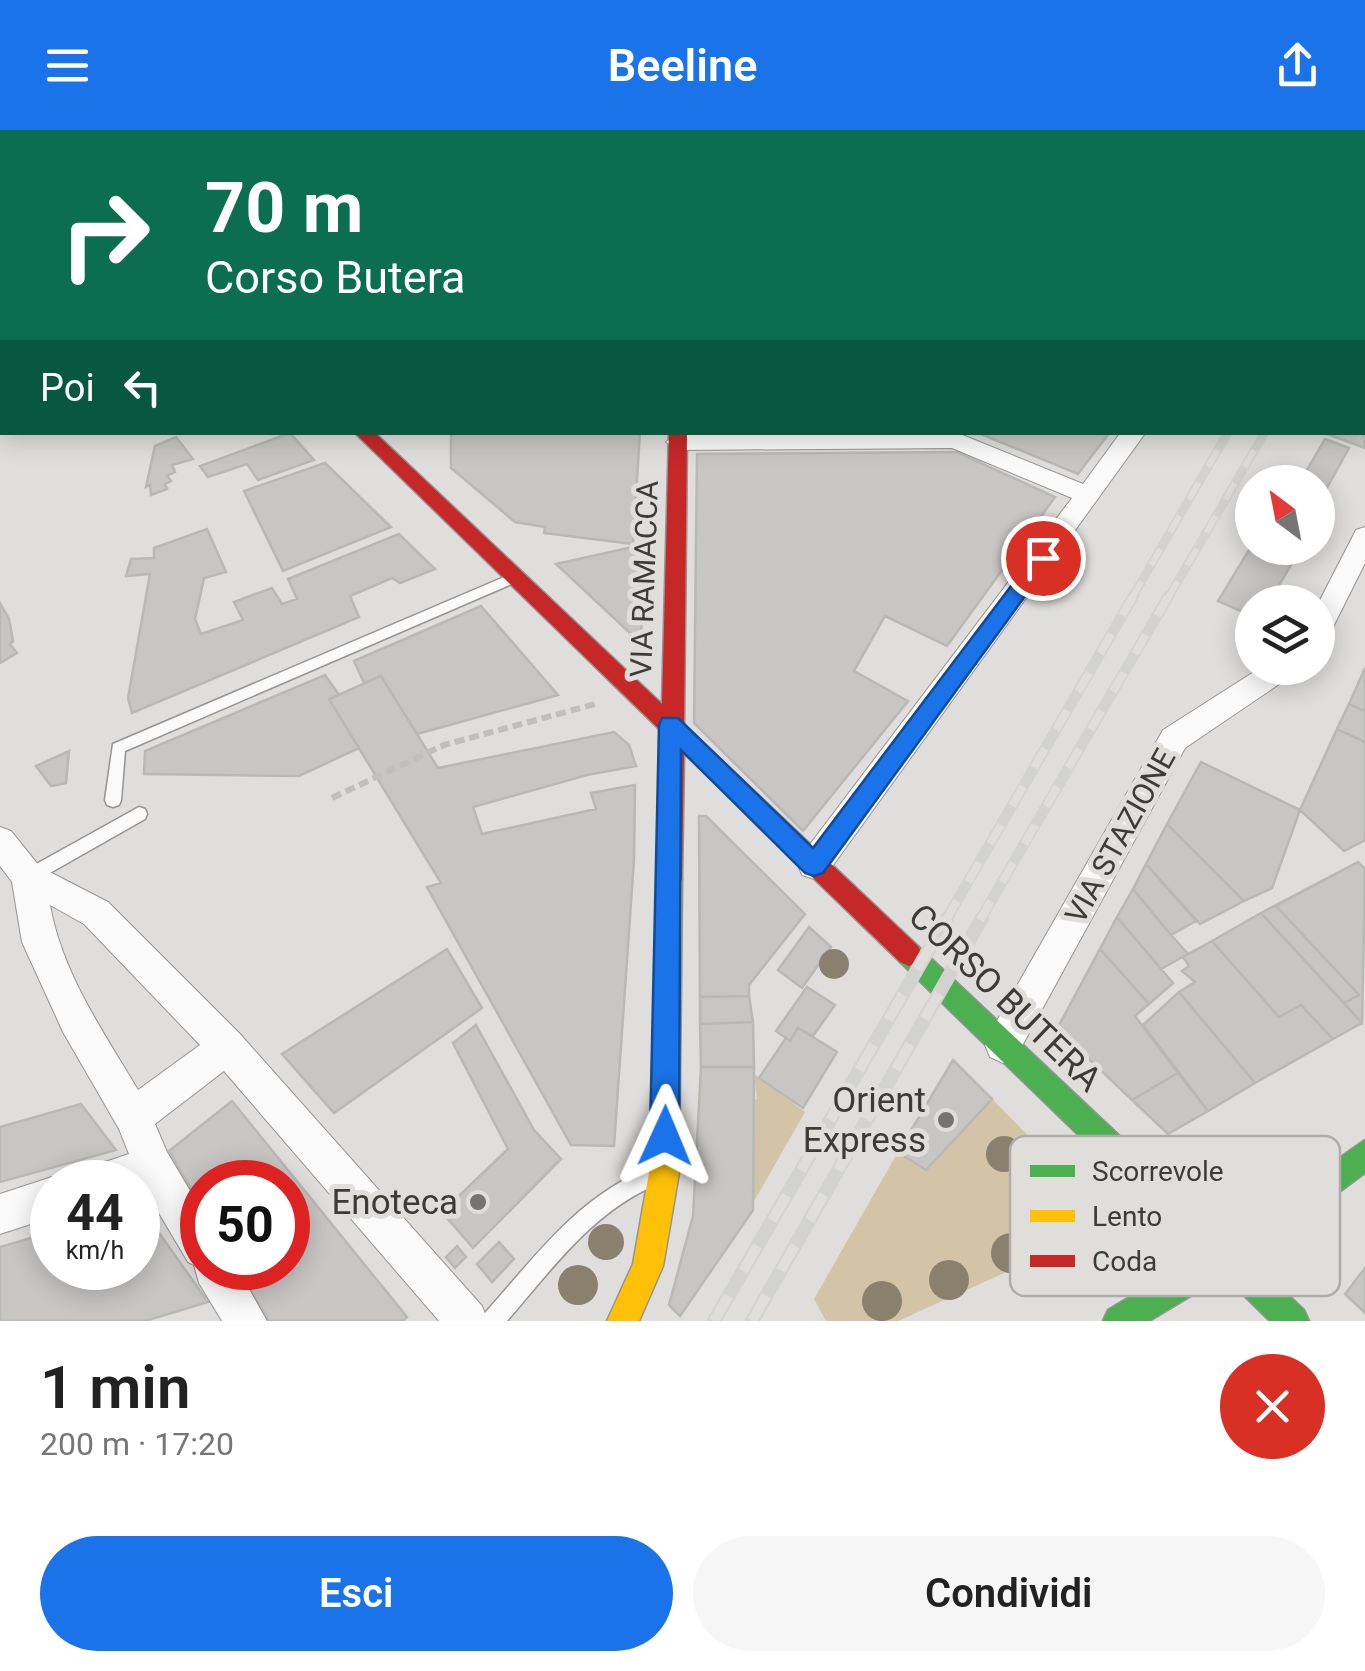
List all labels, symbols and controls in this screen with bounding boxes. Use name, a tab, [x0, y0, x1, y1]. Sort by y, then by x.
icon: menu	[40, 38, 95, 93]
icon: share	[1270, 38, 1325, 93]
text: Beeline	[608, 39, 757, 92]
text: 70 m	[205, 167, 363, 249]
icon: right	[40, 170, 170, 300]
text: Corso Butera	[205, 251, 466, 304]
icon: left	[115, 360, 170, 415]
text: Poi	[40, 366, 95, 410]
north arrow	[1235, 465, 1335, 565]
map controls	[1235, 465, 1335, 685]
street label: VIA RAMACCA	[623, 479, 665, 678]
pin	[1001, 516, 1086, 601]
icon: arrive	[1016, 531, 1071, 586]
button: layers	[1235, 585, 1335, 685]
street label: VIA STAZIONE	[1058, 743, 1182, 929]
street label: CORSO BUTERA	[900, 896, 1110, 1100]
place label: Orient Express	[803, 1080, 926, 1161]
position arrow	[613, 1084, 717, 1188]
marker: Orient Express	[935, 1109, 957, 1131]
legend	[1010, 1136, 1340, 1296]
text: Scorrevole	[1092, 1155, 1224, 1188]
speed limit sign: 50	[180, 1160, 310, 1290]
place label: Enoteca	[331, 1182, 458, 1223]
text: 44	[66, 1184, 124, 1242]
marker: Enoteca	[467, 1191, 489, 1213]
text: Lento	[1092, 1200, 1162, 1233]
text: km/h	[66, 1236, 124, 1265]
text: Coda	[1092, 1245, 1157, 1278]
text: 1 min	[40, 1352, 190, 1423]
button: close	[1220, 1354, 1325, 1459]
text: 200 m · 17:20	[40, 1425, 234, 1463]
button: Esci	[40, 1536, 673, 1651]
button: Condividi	[693, 1536, 1325, 1651]

